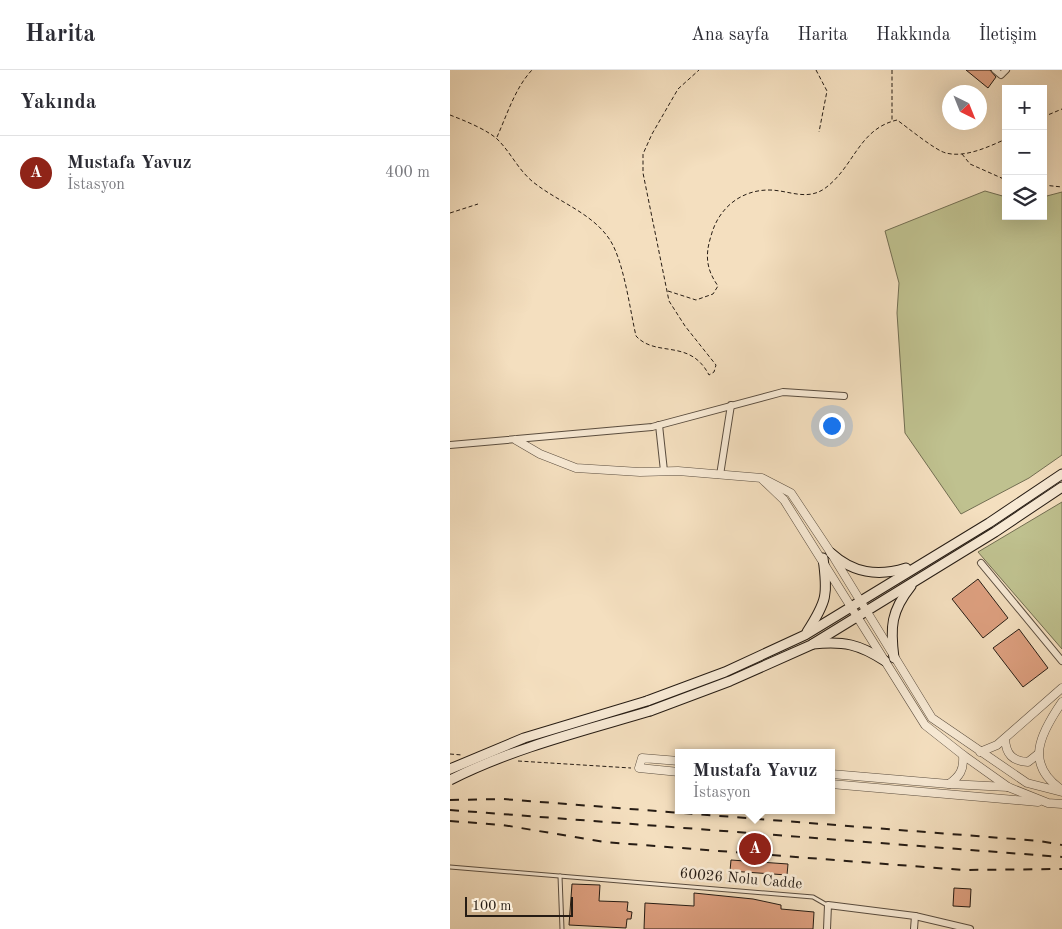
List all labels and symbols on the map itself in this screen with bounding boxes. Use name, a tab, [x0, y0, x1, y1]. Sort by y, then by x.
north arrow	[942, 85, 987, 130]
your location	[819, 413, 845, 439]
pin: A	[739, 830, 771, 868]
street label: 60026 Nolu Cadde	[679, 867, 803, 892]
scale bar	[465, 894, 572, 917]

